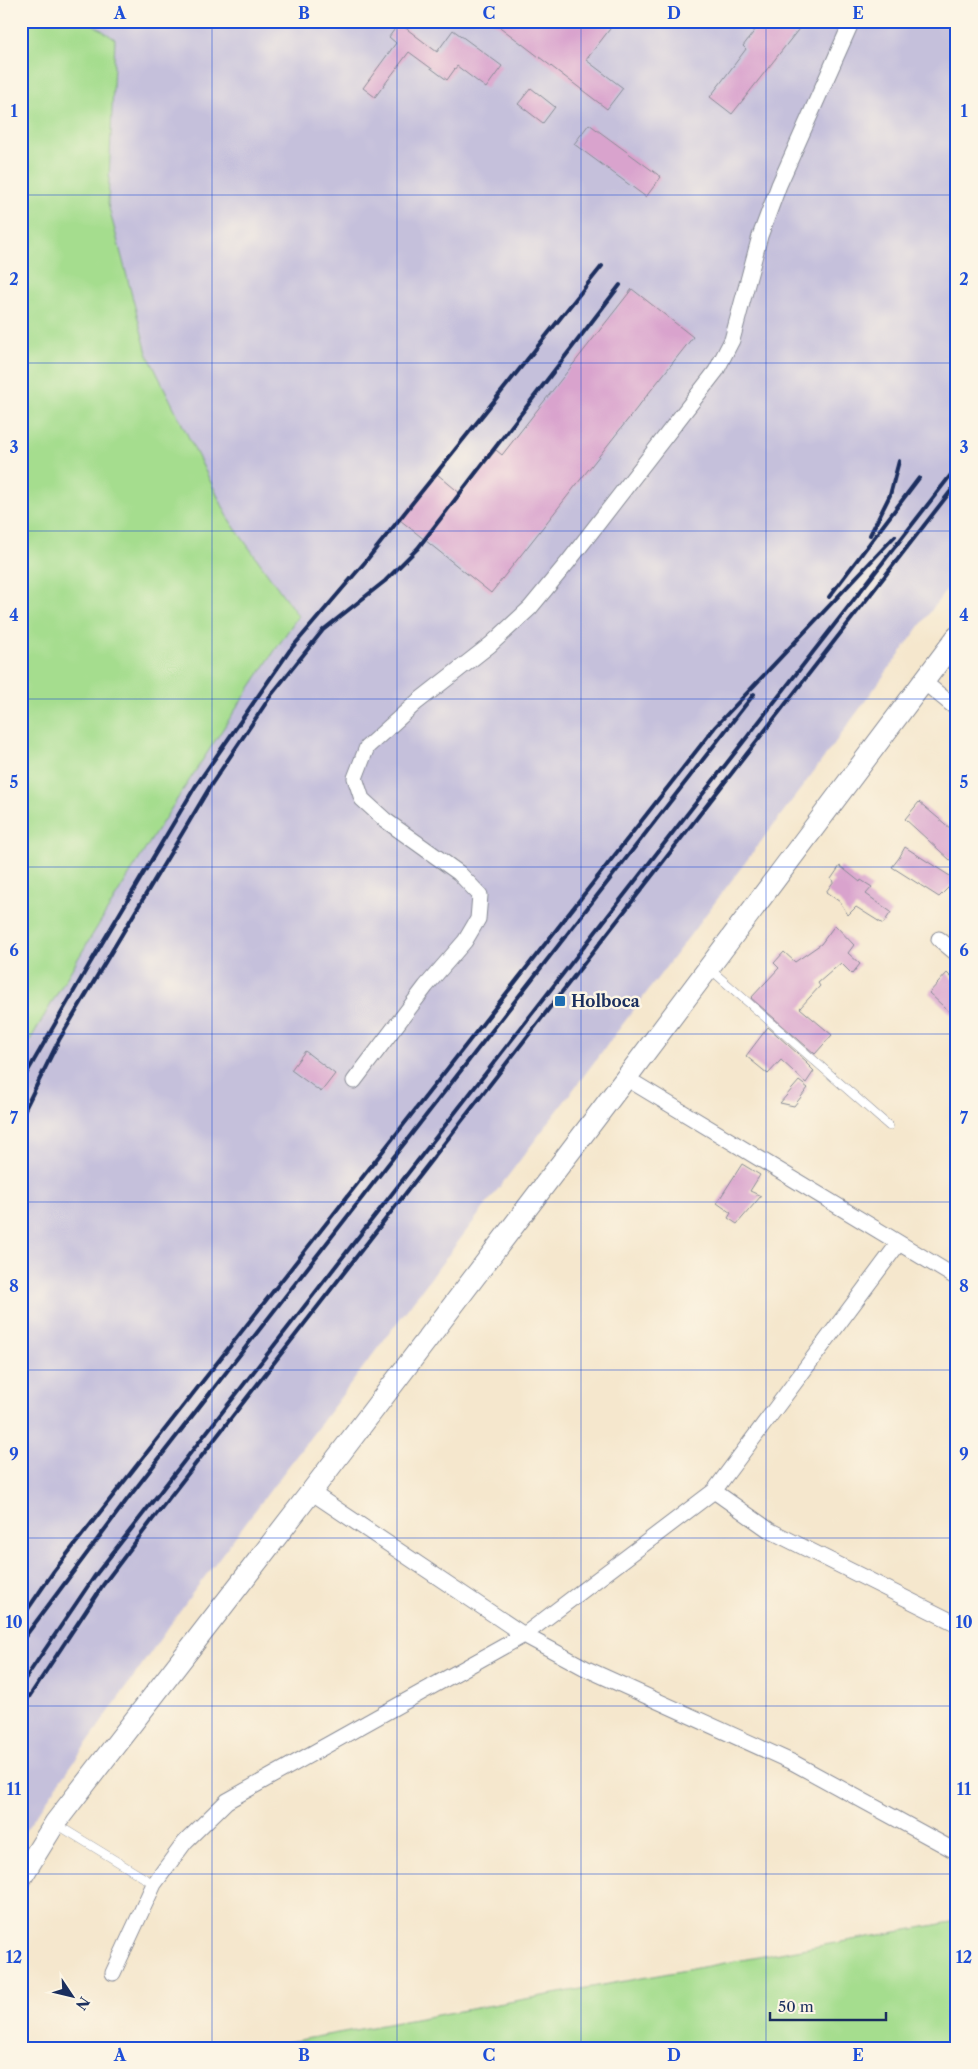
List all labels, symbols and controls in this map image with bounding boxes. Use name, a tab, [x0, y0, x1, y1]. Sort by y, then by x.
text: A	[113, 3, 127, 23]
text: B	[298, 3, 310, 23]
text: C	[483, 3, 495, 23]
text: D	[667, 3, 681, 23]
text: E	[852, 3, 864, 23]
text: 1	[10, 101, 18, 121]
text: 1	[960, 101, 968, 121]
text: 2	[9, 269, 19, 289]
text: 2	[959, 269, 969, 289]
text: 3	[9, 437, 19, 457]
text: 3	[959, 437, 969, 457]
text: 4	[9, 605, 19, 625]
text: 4	[959, 605, 969, 625]
text: 5	[10, 772, 19, 792]
text: 5	[960, 772, 969, 792]
text: 6	[9, 940, 19, 960]
text: 6	[959, 940, 969, 960]
place label: Holboca	[571, 991, 640, 1011]
marker: Holboca	[553, 994, 567, 1008]
text: 7	[10, 1108, 19, 1128]
text: 7	[960, 1108, 969, 1128]
text: 8	[9, 1276, 19, 1296]
text: 8	[959, 1276, 969, 1296]
text: 9	[9, 1444, 19, 1464]
text: 9	[959, 1444, 969, 1464]
text: 10	[5, 1612, 23, 1632]
text: 10	[955, 1612, 973, 1632]
text: 11	[7, 1779, 22, 1799]
text: 11	[957, 1779, 972, 1799]
text: 12	[6, 1947, 22, 1967]
text: 12	[956, 1947, 972, 1967]
north arrow	[48, 1972, 98, 2022]
scale bar	[770, 1989, 887, 2021]
text: N	[72, 1993, 94, 2014]
text: 50 m	[778, 1997, 814, 2016]
text: A	[113, 2045, 127, 2065]
text: B	[298, 2045, 310, 2065]
text: C	[483, 2045, 495, 2065]
text: D	[667, 2045, 681, 2065]
text: E	[852, 2045, 864, 2065]

